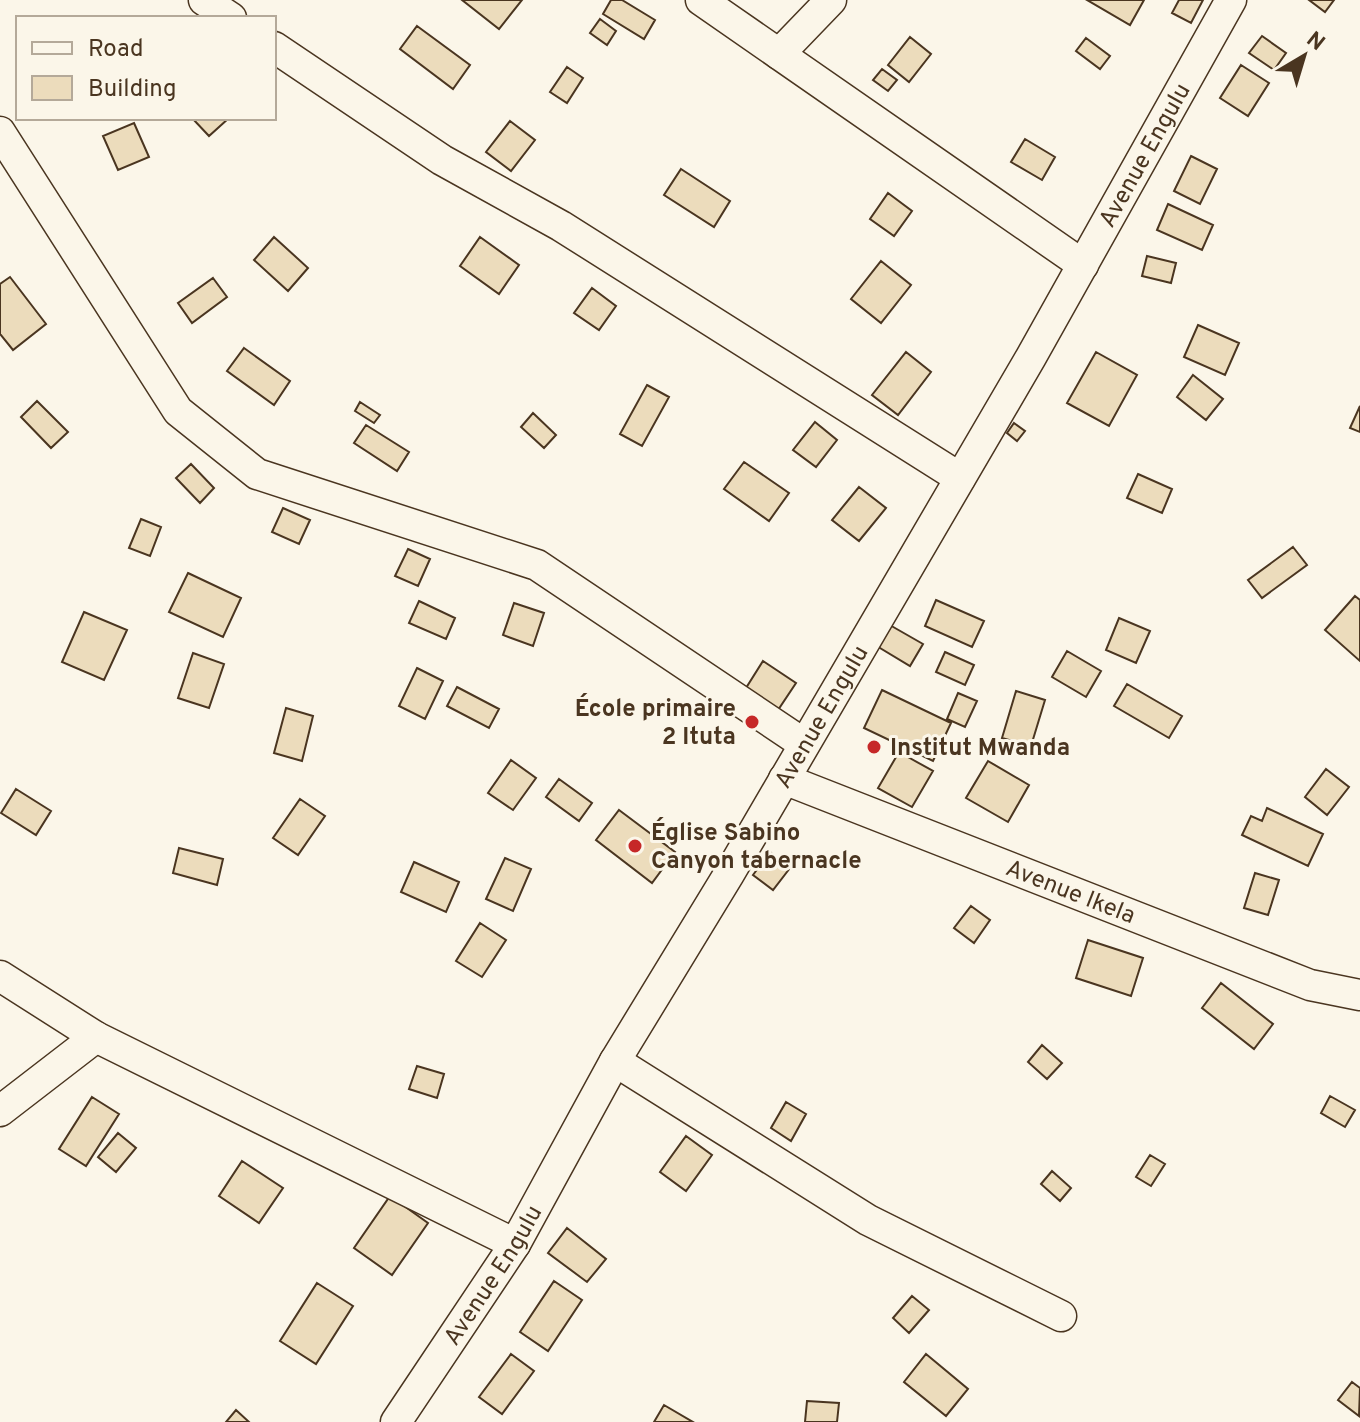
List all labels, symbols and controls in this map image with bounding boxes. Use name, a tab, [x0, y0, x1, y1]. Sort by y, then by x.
legend	[16, 16, 276, 120]
north arrow	[1264, 16, 1344, 96]
text: N	[1300, 27, 1329, 58]
text: Road	[88, 35, 144, 65]
text: Building	[88, 75, 177, 105]
street label: Avenue Engulu	[1094, 78, 1198, 233]
street label: Avenue Engulu	[769, 641, 876, 795]
place label: École primaire 2 Ituta	[575, 693, 736, 753]
marker: École primaire 2 Ituta	[743, 713, 761, 731]
place label: Institut Mwanda	[890, 734, 1070, 764]
marker: Institut Mwanda	[865, 738, 883, 756]
place label: Église Sabino Canyon tabernacle	[651, 817, 862, 877]
marker: Église Sabino Canyon tabernacle	[626, 837, 644, 855]
street label: Avenue Ikela	[1001, 854, 1139, 932]
street label: Avenue Engulu	[438, 1201, 550, 1352]

